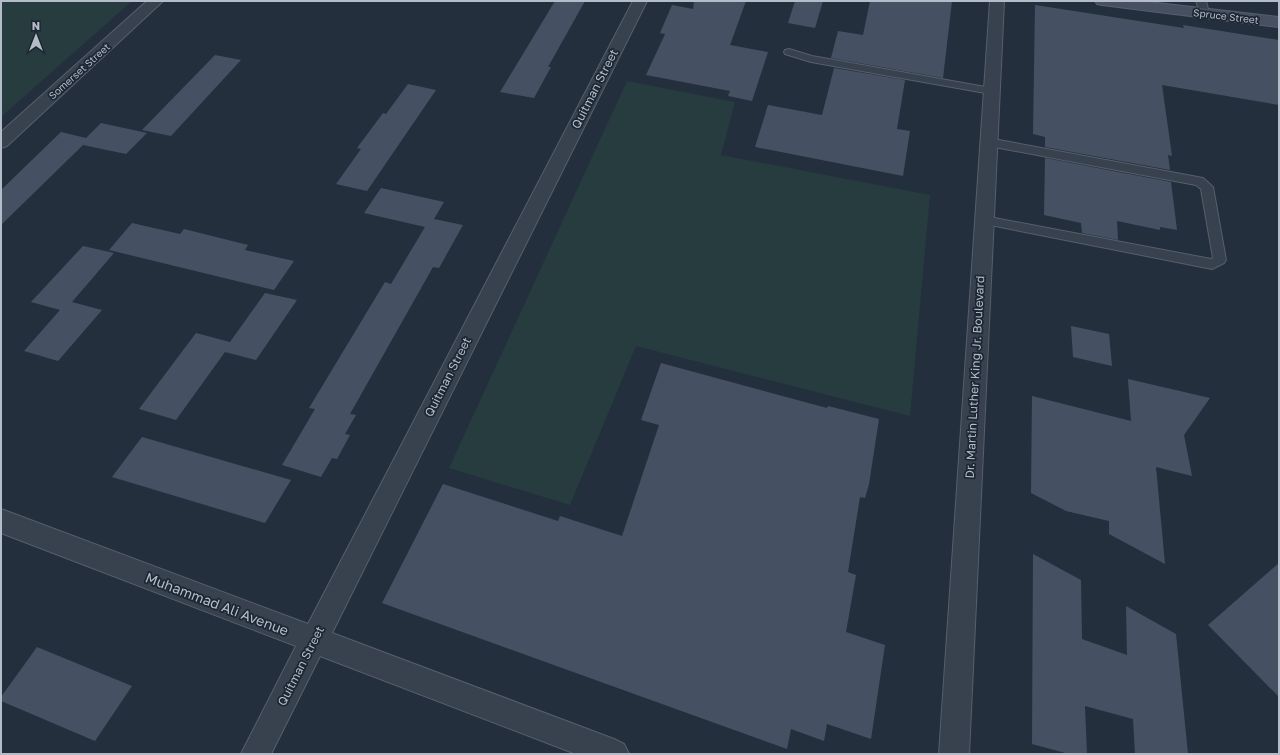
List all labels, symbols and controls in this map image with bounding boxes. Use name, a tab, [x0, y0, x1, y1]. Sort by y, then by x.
street label: Spruce Street	[1193, 6, 1259, 26]
north arrow	[16, 16, 56, 56]
text: N	[32, 19, 40, 32]
street label: Somerset Street	[46, 40, 112, 102]
street label: Quitman Street	[568, 46, 621, 131]
street label: Dr. Martin Luther King Jr. Boulevard	[962, 275, 987, 479]
street label: Quitman Street	[421, 334, 474, 419]
street label: Muhammad Ali Avenue	[143, 568, 291, 639]
street label: Quitman Street	[274, 623, 327, 708]

